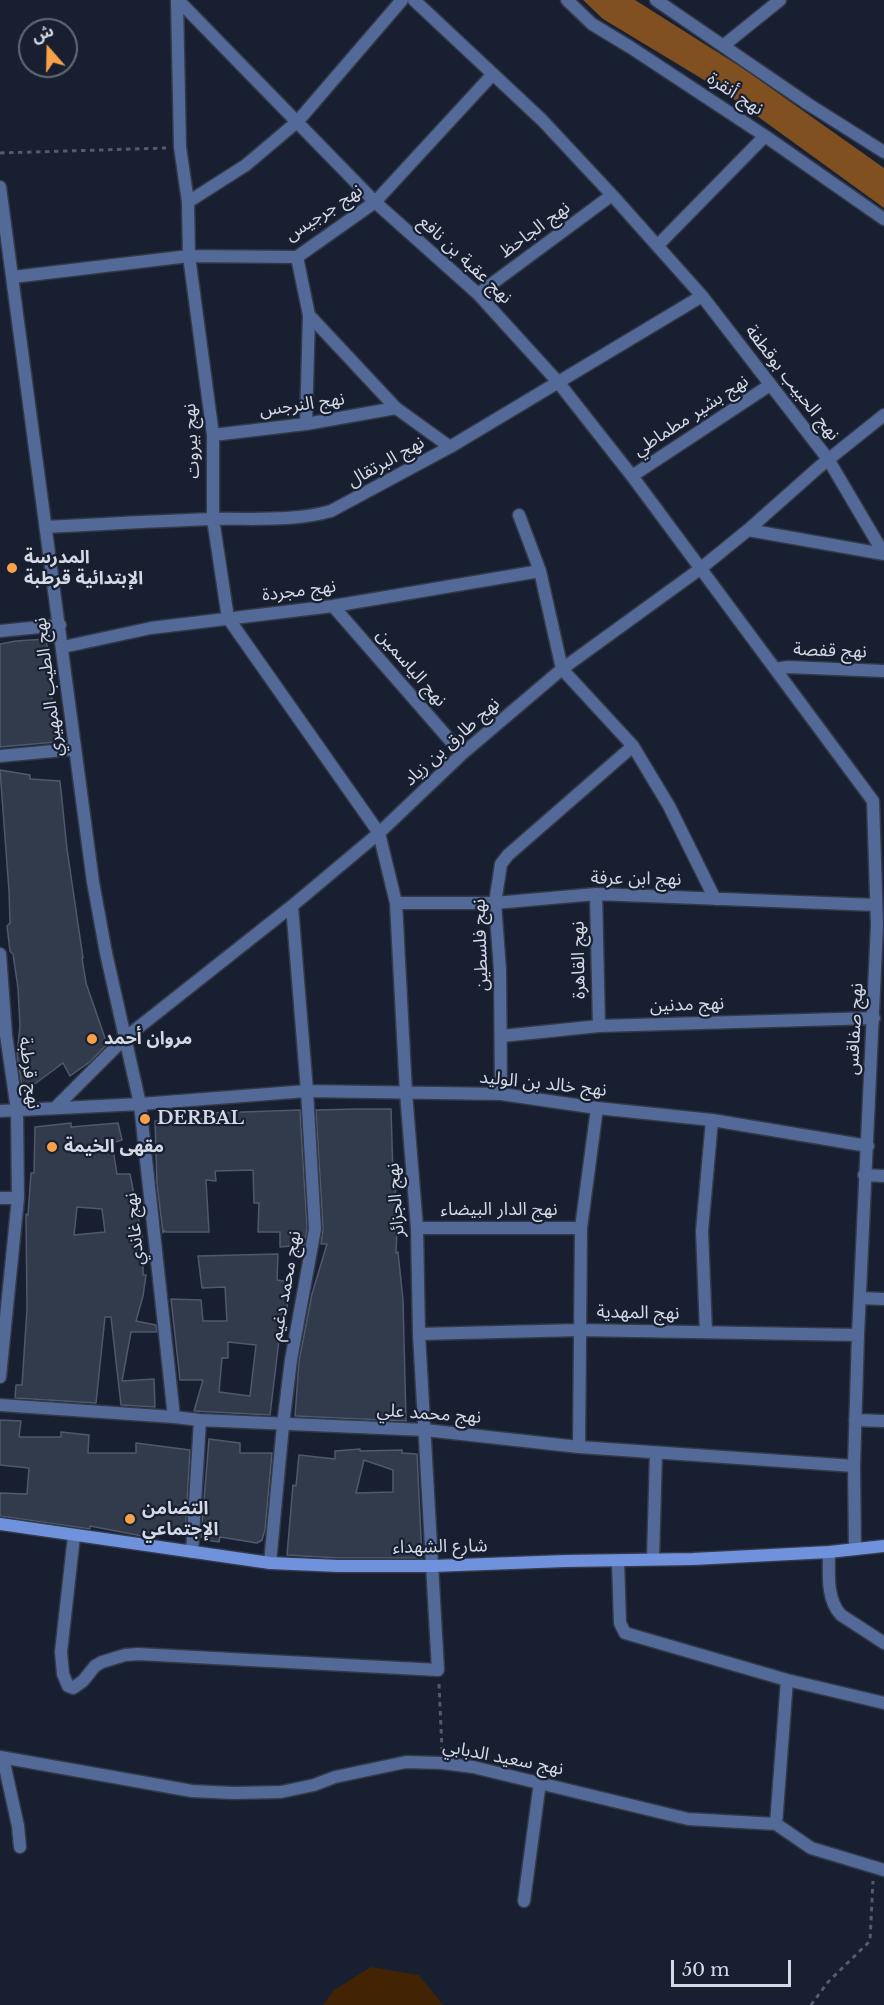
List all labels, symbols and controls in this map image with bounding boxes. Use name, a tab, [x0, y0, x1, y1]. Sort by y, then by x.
north arrow	[18, 18, 78, 78]
text: ش	[29, 20, 56, 46]
street label: نهج أنقرة	[703, 68, 767, 120]
street label: نهج جرجيس	[281, 180, 367, 246]
street label: نهج الجاحظ	[495, 197, 575, 263]
street label: نهج عقبة بن نافع	[414, 211, 516, 309]
street label: نهج الحبيب بوقطفة	[740, 321, 844, 445]
street label: نهج بشير مطماطي	[629, 371, 753, 461]
street label: نهج النرجس	[258, 388, 346, 422]
street label: نهج بيروت	[179, 403, 205, 479]
street label: نهج البرتقال	[344, 432, 428, 492]
place label: المدرسة الإبتدائية قرطبة	[24, 547, 143, 590]
marker: المدرسة الإبتدائية قرطبة	[5, 561, 19, 575]
street label: نهج مجردة	[261, 576, 337, 606]
street label: نهج الطيب المهيري	[30, 616, 68, 758]
street label: نهج الياسمين	[371, 625, 451, 711]
street label: نهج قفصة	[793, 639, 867, 663]
street label: نهج طارق بن زياد	[400, 693, 504, 791]
street label: نهج ابن عرفة	[590, 867, 682, 891]
street label: نهج فلسطين	[469, 899, 493, 991]
street label: نهج القاهرة	[568, 921, 590, 999]
street label: نهج صفاقس	[842, 982, 868, 1076]
street label: نهج مدنين	[649, 993, 725, 1017]
place label: مروان أحمد	[104, 1028, 192, 1050]
marker: مروان أحمد	[85, 1032, 99, 1046]
street label: نهج قرطبة	[14, 1036, 44, 1110]
street label: نهج خالد بن الوليد	[478, 1067, 608, 1101]
place label: DERBAL	[157, 1108, 244, 1130]
marker: DERBAL	[138, 1112, 152, 1126]
place label: مقهى الخيمة	[64, 1136, 164, 1158]
marker: مقهى الخيمة	[45, 1140, 59, 1154]
street label: نهج الجزائر	[383, 1162, 409, 1238]
street label: نهج غاندي	[120, 1191, 150, 1267]
street label: نهج الدار البيضاء	[441, 1199, 557, 1221]
street label: نهج محمد دغيم	[266, 1229, 306, 1343]
street label: نهج المهدية	[596, 1301, 680, 1325]
street label: نهج محمد علي	[376, 1400, 482, 1428]
place label: التضامن الإجتماعي	[142, 1498, 218, 1540]
marker: التضامن الإجتماعي	[123, 1512, 137, 1526]
street label: شارع الشهداء	[392, 1535, 488, 1559]
street label: نهج سعيد الدبابي	[441, 1736, 565, 1780]
scale bar	[674, 1948, 794, 1986]
text: 50 m	[682, 1959, 730, 1981]

